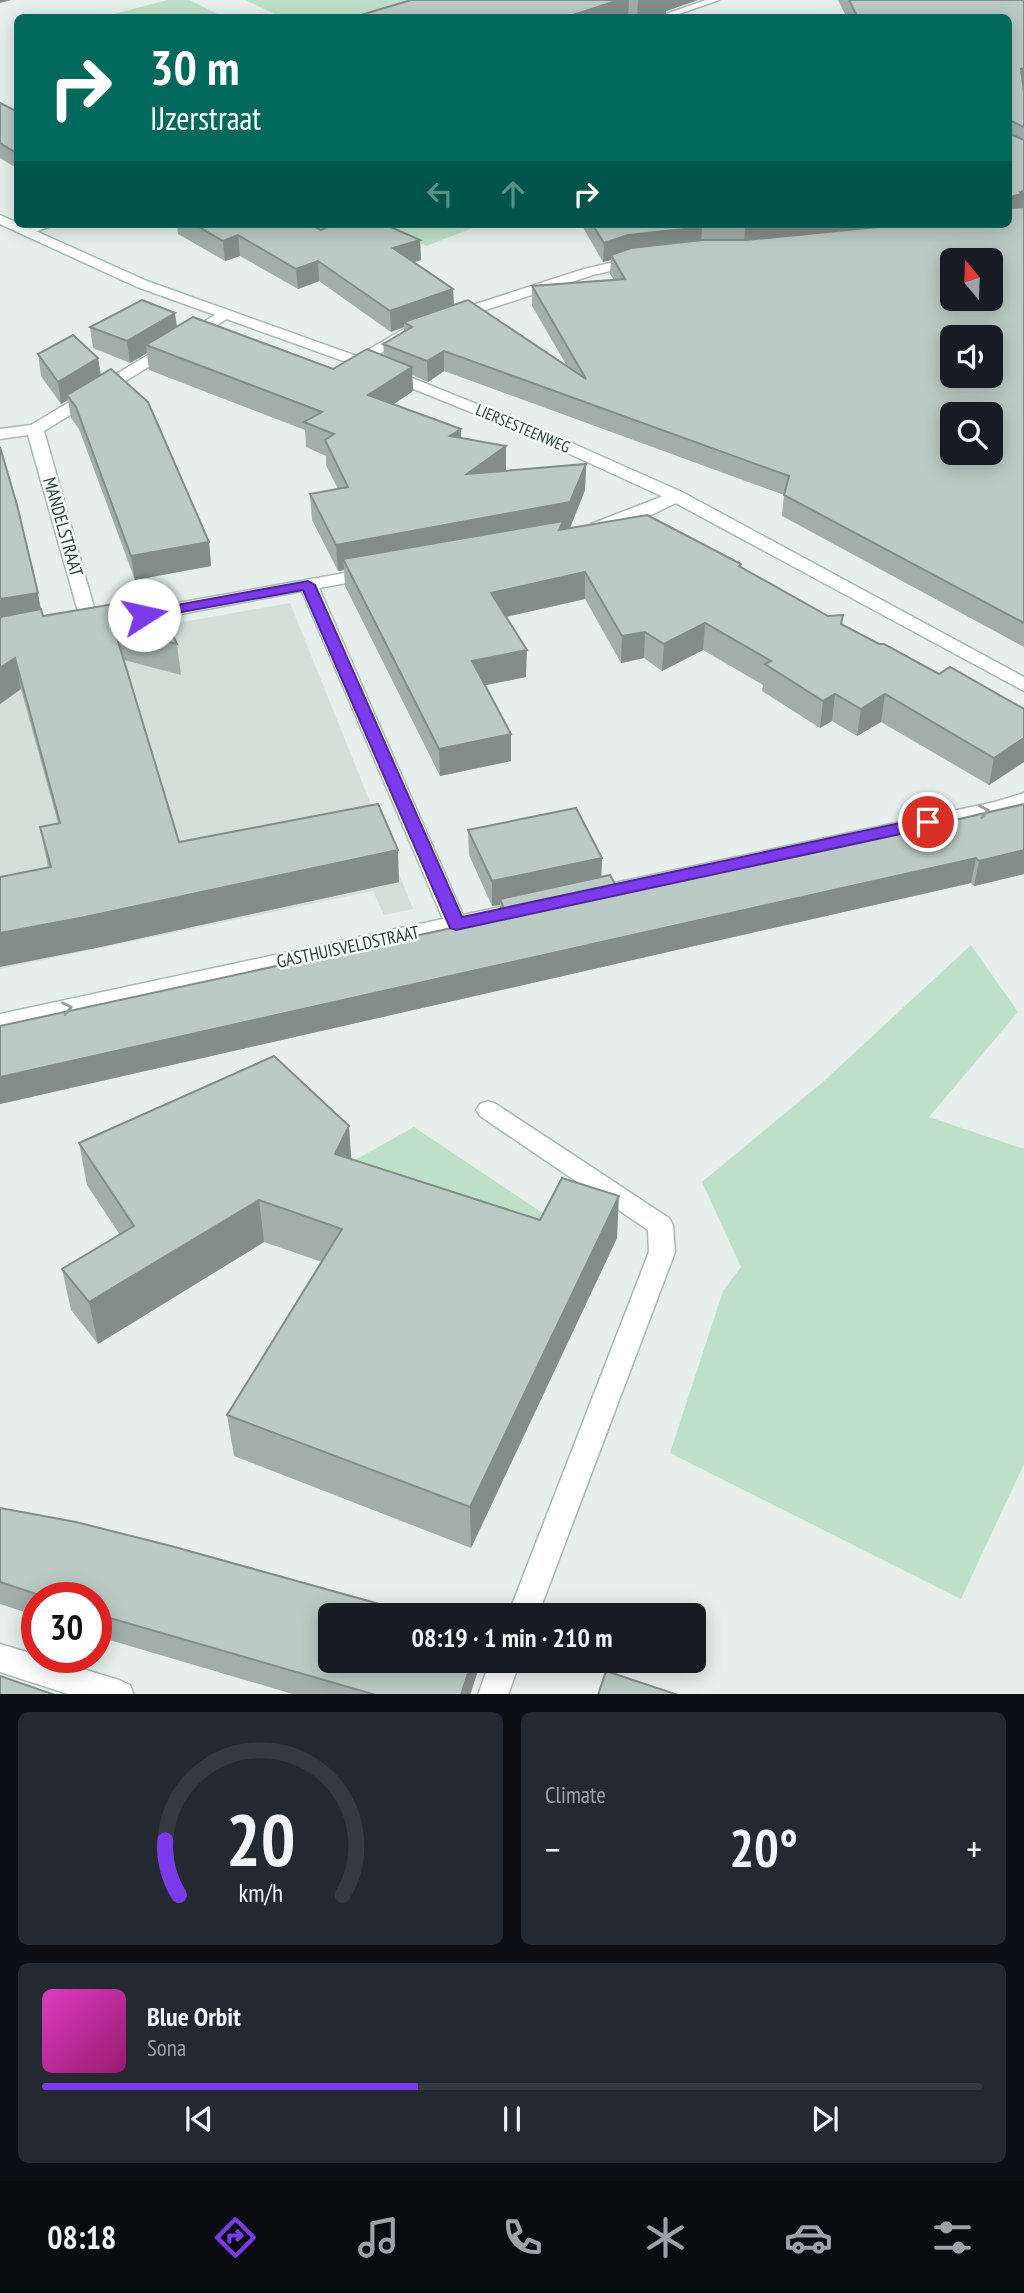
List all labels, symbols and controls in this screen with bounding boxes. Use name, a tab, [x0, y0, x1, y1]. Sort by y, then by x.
text: 30 m	[150, 35, 239, 99]
icon: right	[35, 42, 126, 133]
text: IJzerstraat	[150, 97, 261, 139]
icon: left	[421, 175, 459, 213]
icon: ahead	[494, 175, 532, 213]
icon: right	[567, 175, 605, 213]
north arrow	[940, 248, 1003, 312]
map controls	[940, 248, 1003, 465]
button: sound	[940, 325, 1003, 388]
street label: LIERSESTEENWEG	[473, 399, 573, 457]
button: search	[940, 402, 1003, 465]
street label: MANDELSTRAAT	[38, 474, 89, 579]
position arrow	[107, 578, 181, 652]
pin	[898, 792, 958, 852]
icon: arrive	[909, 803, 947, 841]
one-way arrow	[978, 805, 990, 820]
street label: GASTHUISVELDSTRAAT	[275, 920, 421, 973]
one-way arrow	[61, 1002, 73, 1016]
speed limit sign: 30	[21, 1582, 112, 1673]
text: 08:19 · 1 min · 210 m	[412, 1621, 612, 1654]
text: Climate	[545, 1780, 606, 1809]
text: 20	[226, 1791, 295, 1885]
text: 20°	[729, 1814, 798, 1881]
text: −	[545, 1824, 561, 1873]
text: +	[966, 1824, 982, 1873]
text: km/h	[238, 1876, 283, 1908]
text: Blue Orbit	[147, 2000, 241, 2033]
text: Sona	[147, 2033, 186, 2062]
icon: previous	[180, 2100, 218, 2138]
icon: pause	[493, 2100, 531, 2138]
icon: next	[806, 2100, 844, 2138]
icon: directions	[211, 2213, 260, 2262]
icon: music	[354, 2213, 403, 2262]
icon: phone	[498, 2213, 547, 2262]
icon: climate	[641, 2213, 690, 2262]
icon: car	[784, 2213, 833, 2262]
icon: filters	[928, 2213, 977, 2262]
text: 08:18	[47, 2216, 116, 2258]

